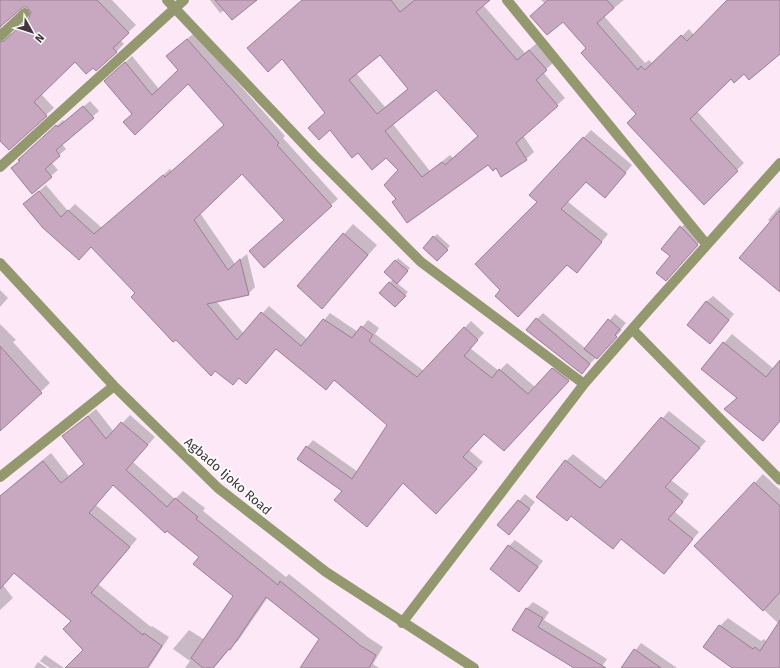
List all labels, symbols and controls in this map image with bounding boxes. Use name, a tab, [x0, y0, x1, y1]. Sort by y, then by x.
north arrow	[12, 12, 52, 52]
text: N	[32, 31, 47, 45]
street label: Agbado Ijoko Road	[181, 434, 275, 518]

